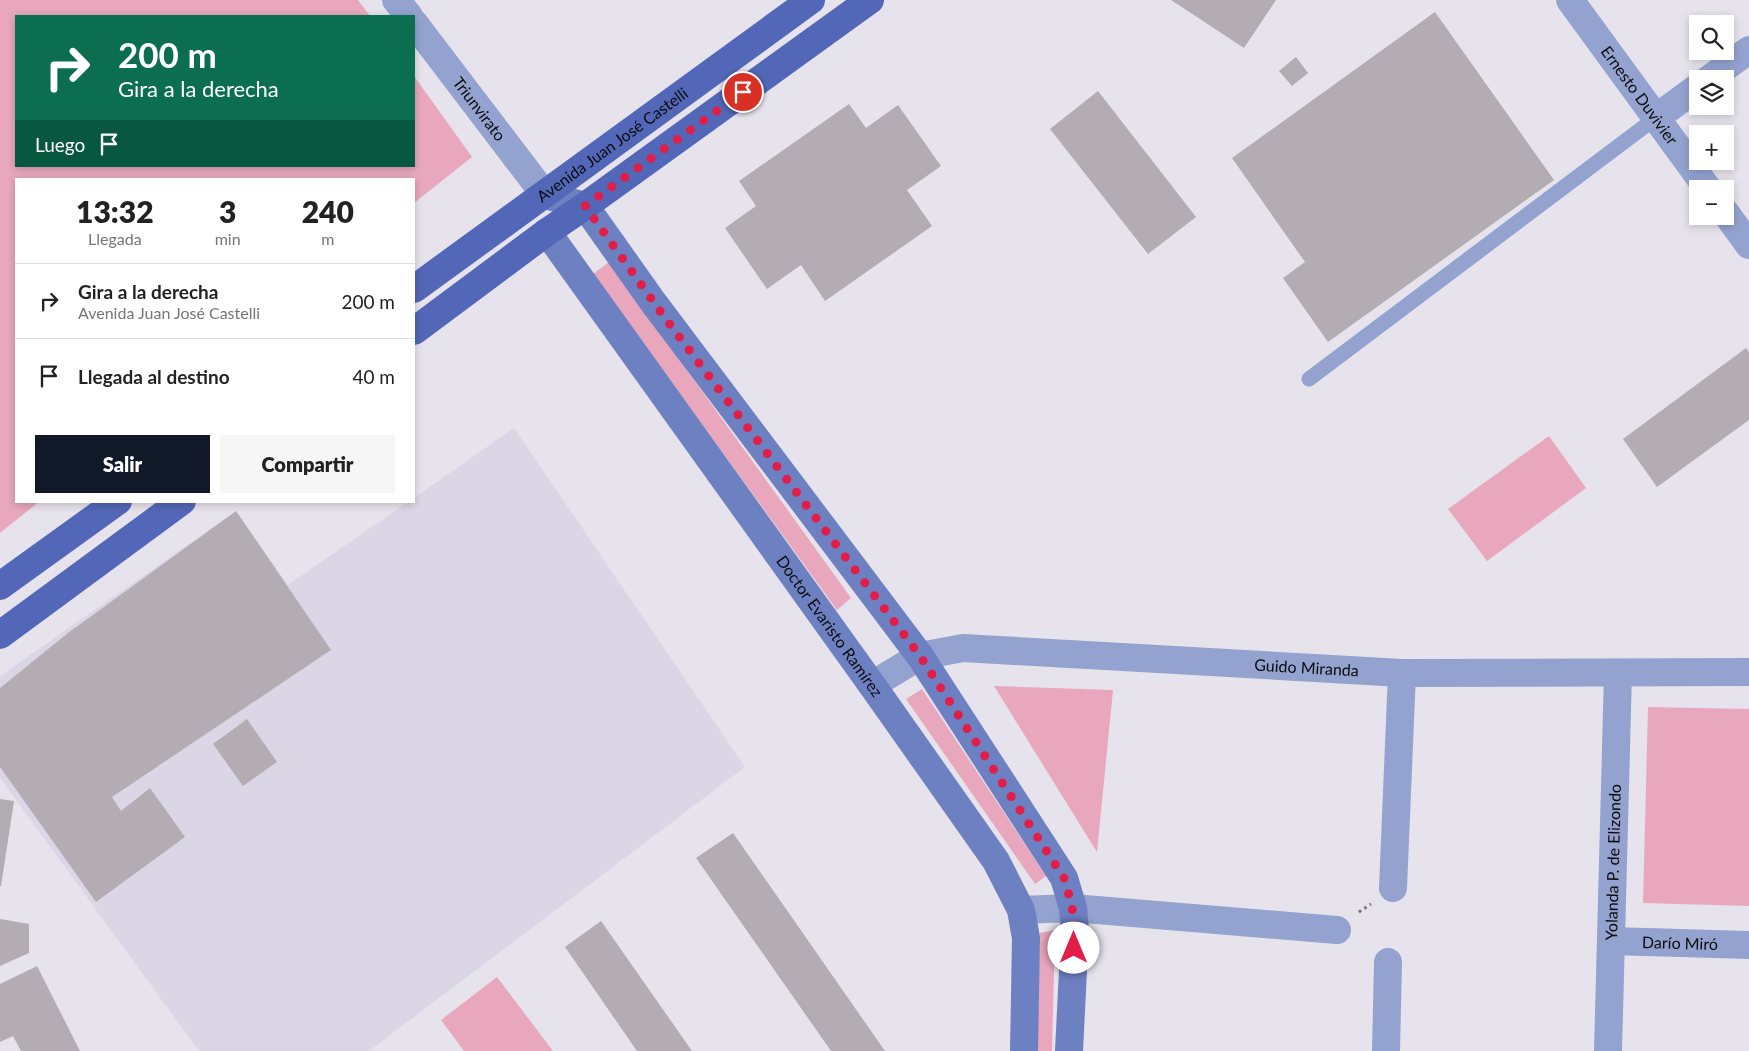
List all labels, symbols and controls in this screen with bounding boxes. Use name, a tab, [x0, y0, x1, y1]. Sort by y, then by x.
map controls	[1689, 15, 1734, 225]
button: search	[1689, 15, 1734, 60]
text: 200 m	[118, 33, 217, 75]
icon: right	[35, 35, 100, 100]
street label: Ernesto Duvivier	[1598, 42, 1682, 148]
button: layers	[1689, 70, 1734, 115]
pin	[722, 71, 764, 113]
street label: Triunvirato	[449, 73, 510, 144]
text: Gira a la derecha	[118, 75, 279, 102]
icon: arrive	[729, 78, 757, 106]
street label: Avenida Juan José Castelli	[533, 83, 691, 206]
button: +	[1689, 125, 1734, 170]
icon: arrive	[95, 130, 123, 158]
text: Luego	[35, 133, 85, 156]
button: −	[1689, 180, 1734, 225]
text: 13:32	[76, 193, 154, 229]
text: 3	[219, 193, 236, 229]
text: 240	[302, 193, 354, 229]
text: Llegada	[88, 229, 142, 248]
text: min	[215, 229, 241, 248]
text: m	[321, 229, 334, 248]
text: Gira a la derecha	[78, 280, 218, 303]
icon: right	[35, 287, 63, 315]
text: 200 m	[341, 290, 395, 313]
text: Avenida Juan José Castelli	[78, 303, 260, 322]
icon: arrive	[35, 362, 63, 390]
text: Llegada al destino	[78, 365, 230, 388]
text: 40 m	[352, 365, 395, 388]
button: Salir	[35, 435, 210, 493]
button: Compartir	[220, 435, 395, 493]
street label: Doctor Evaristo Ramírez	[773, 551, 887, 700]
street label: Guido Miranda	[1254, 655, 1359, 680]
street label: Yolanda P. de Elizondo	[1601, 784, 1624, 940]
position arrow	[1047, 921, 1099, 973]
street label: Darío Miró	[1642, 932, 1718, 953]

